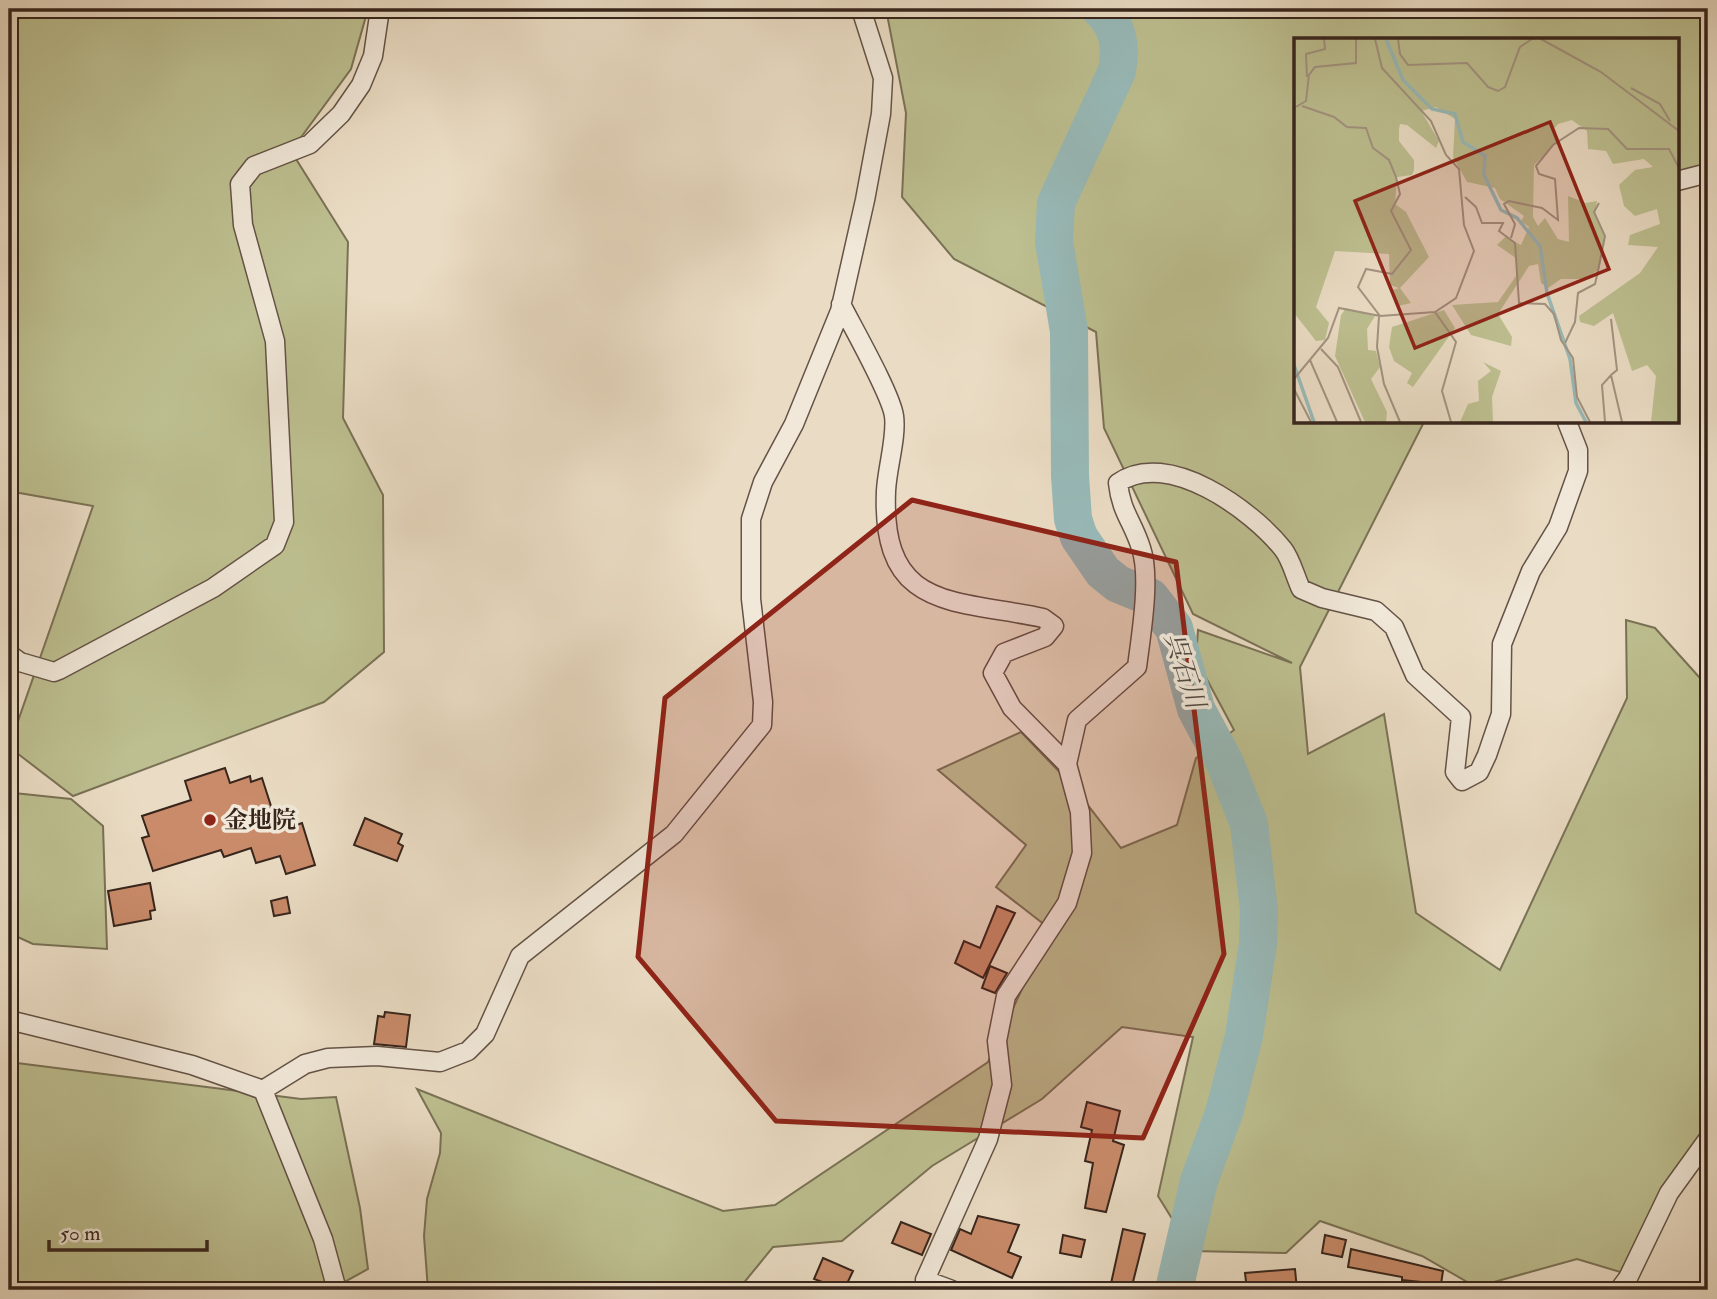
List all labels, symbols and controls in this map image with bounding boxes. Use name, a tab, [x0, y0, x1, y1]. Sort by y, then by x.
inset map	[1294, 38, 1678, 424]
water label: 呉石川	[1157, 628, 1212, 715]
place label: 金地院	[224, 805, 296, 836]
marker: 金地院	[202, 812, 218, 828]
scale bar	[49, 1208, 206, 1252]
text: 50 m	[60, 1220, 101, 1247]

